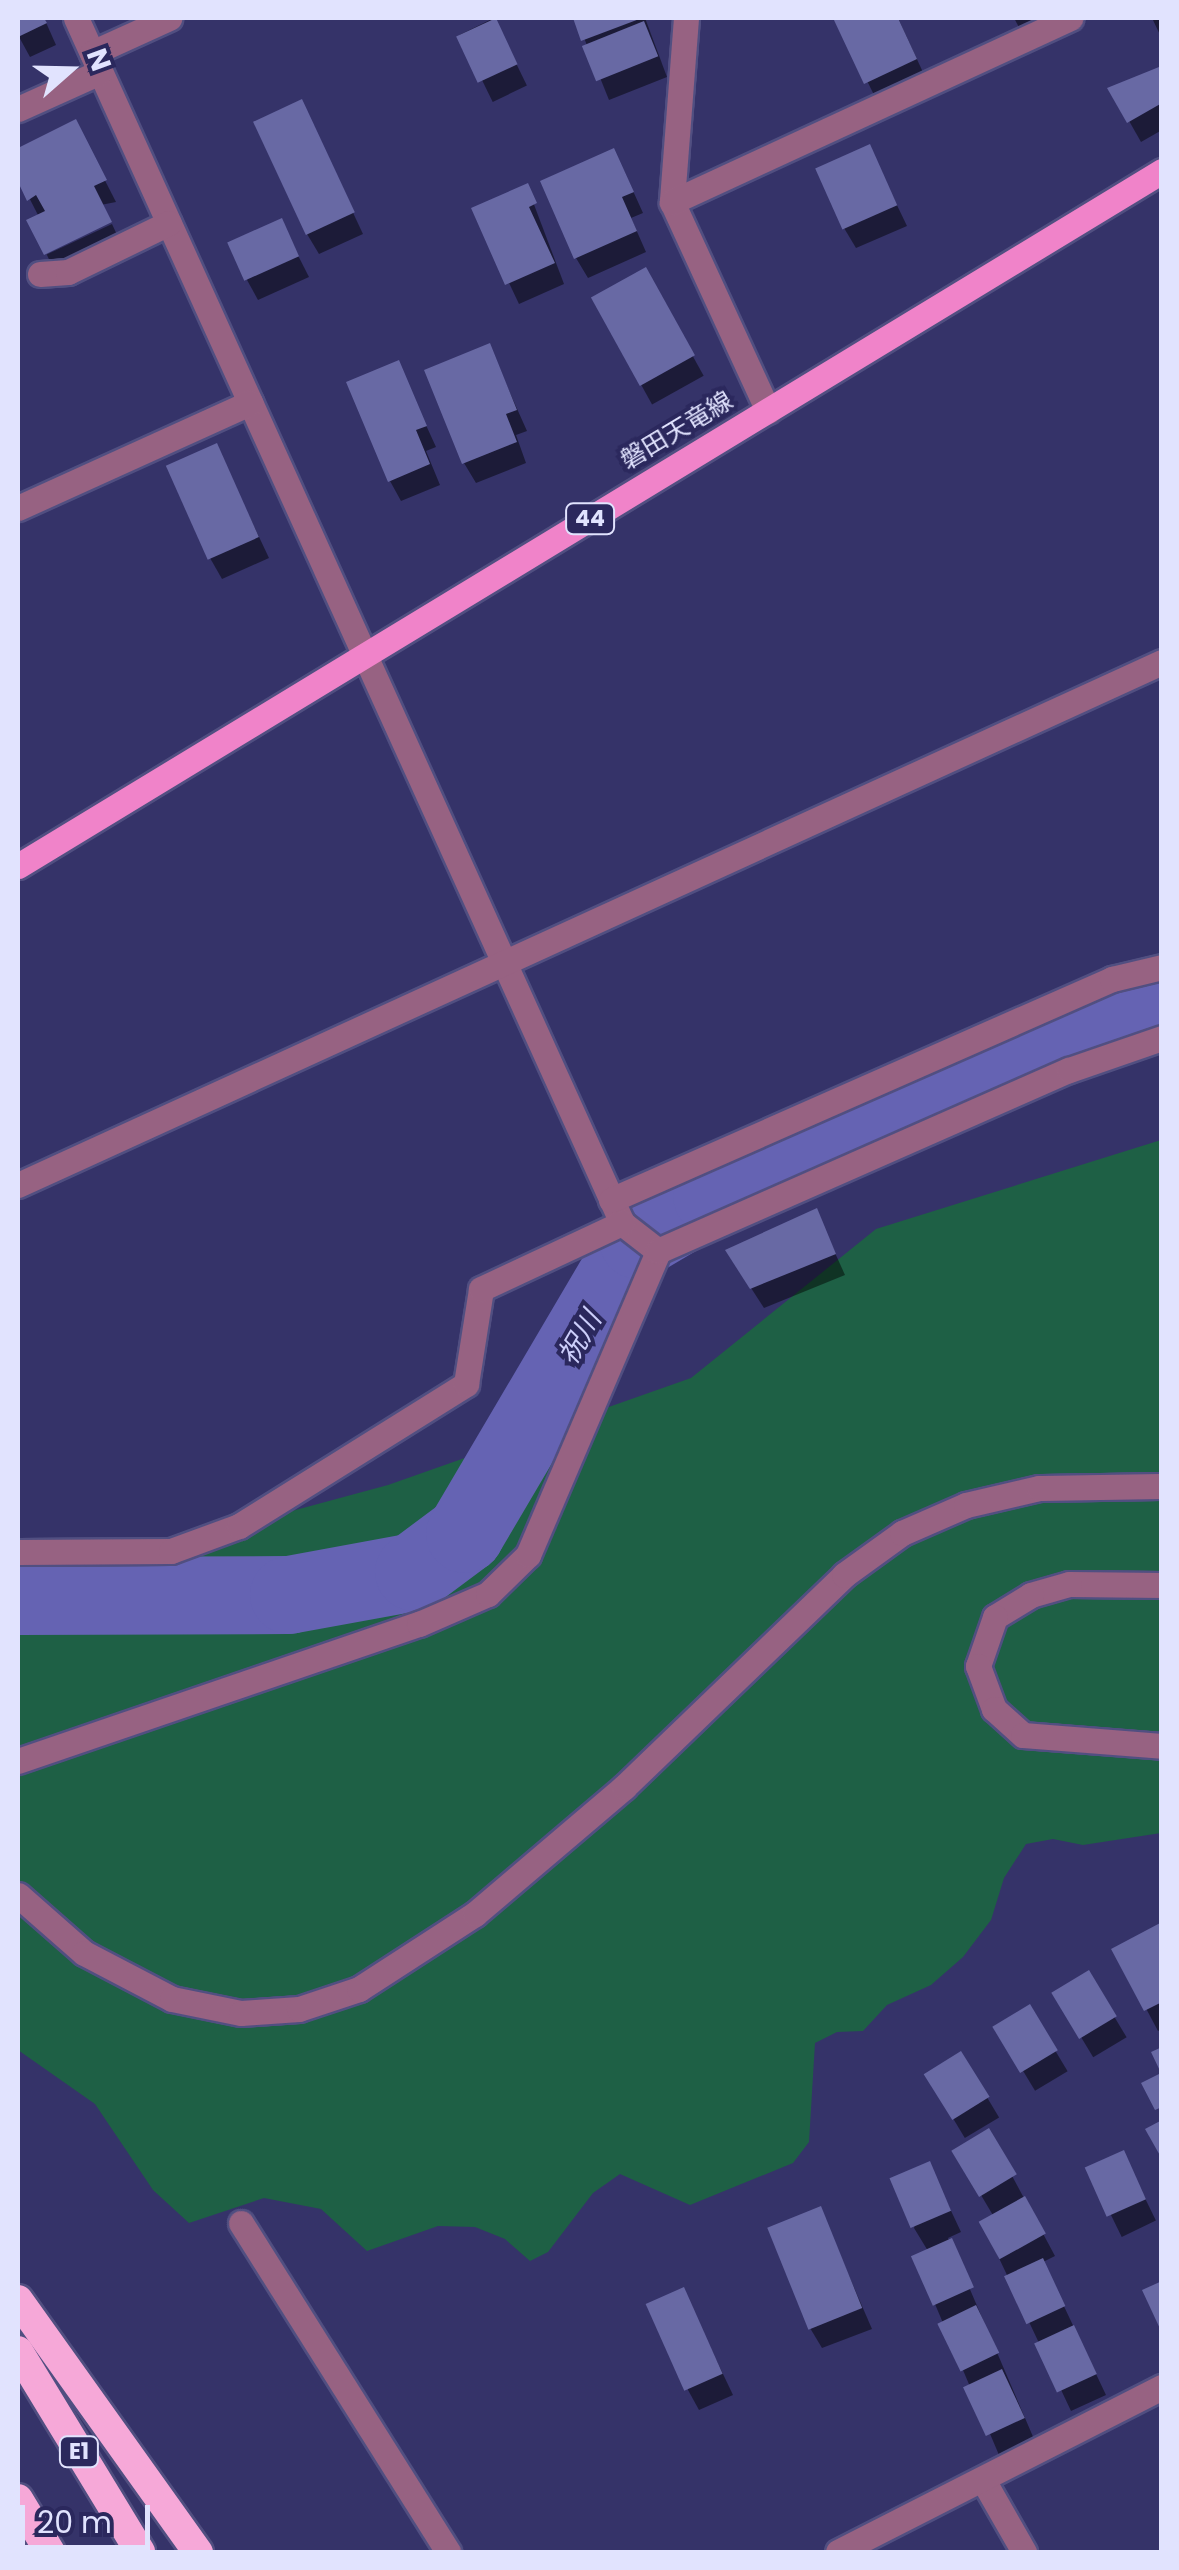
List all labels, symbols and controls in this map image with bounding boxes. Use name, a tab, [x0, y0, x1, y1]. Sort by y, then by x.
north arrow	[20, 20, 120, 120]
text: N	[77, 43, 121, 76]
street label: 磐田天竜線	[616, 386, 738, 476]
road number: 44	[565, 502, 615, 536]
water label: 祝川	[551, 1305, 609, 1371]
road number: E1	[56, 2435, 102, 2469]
scale bar	[25, 2485, 155, 2547]
text: 20 m	[37, 2501, 112, 2544]

